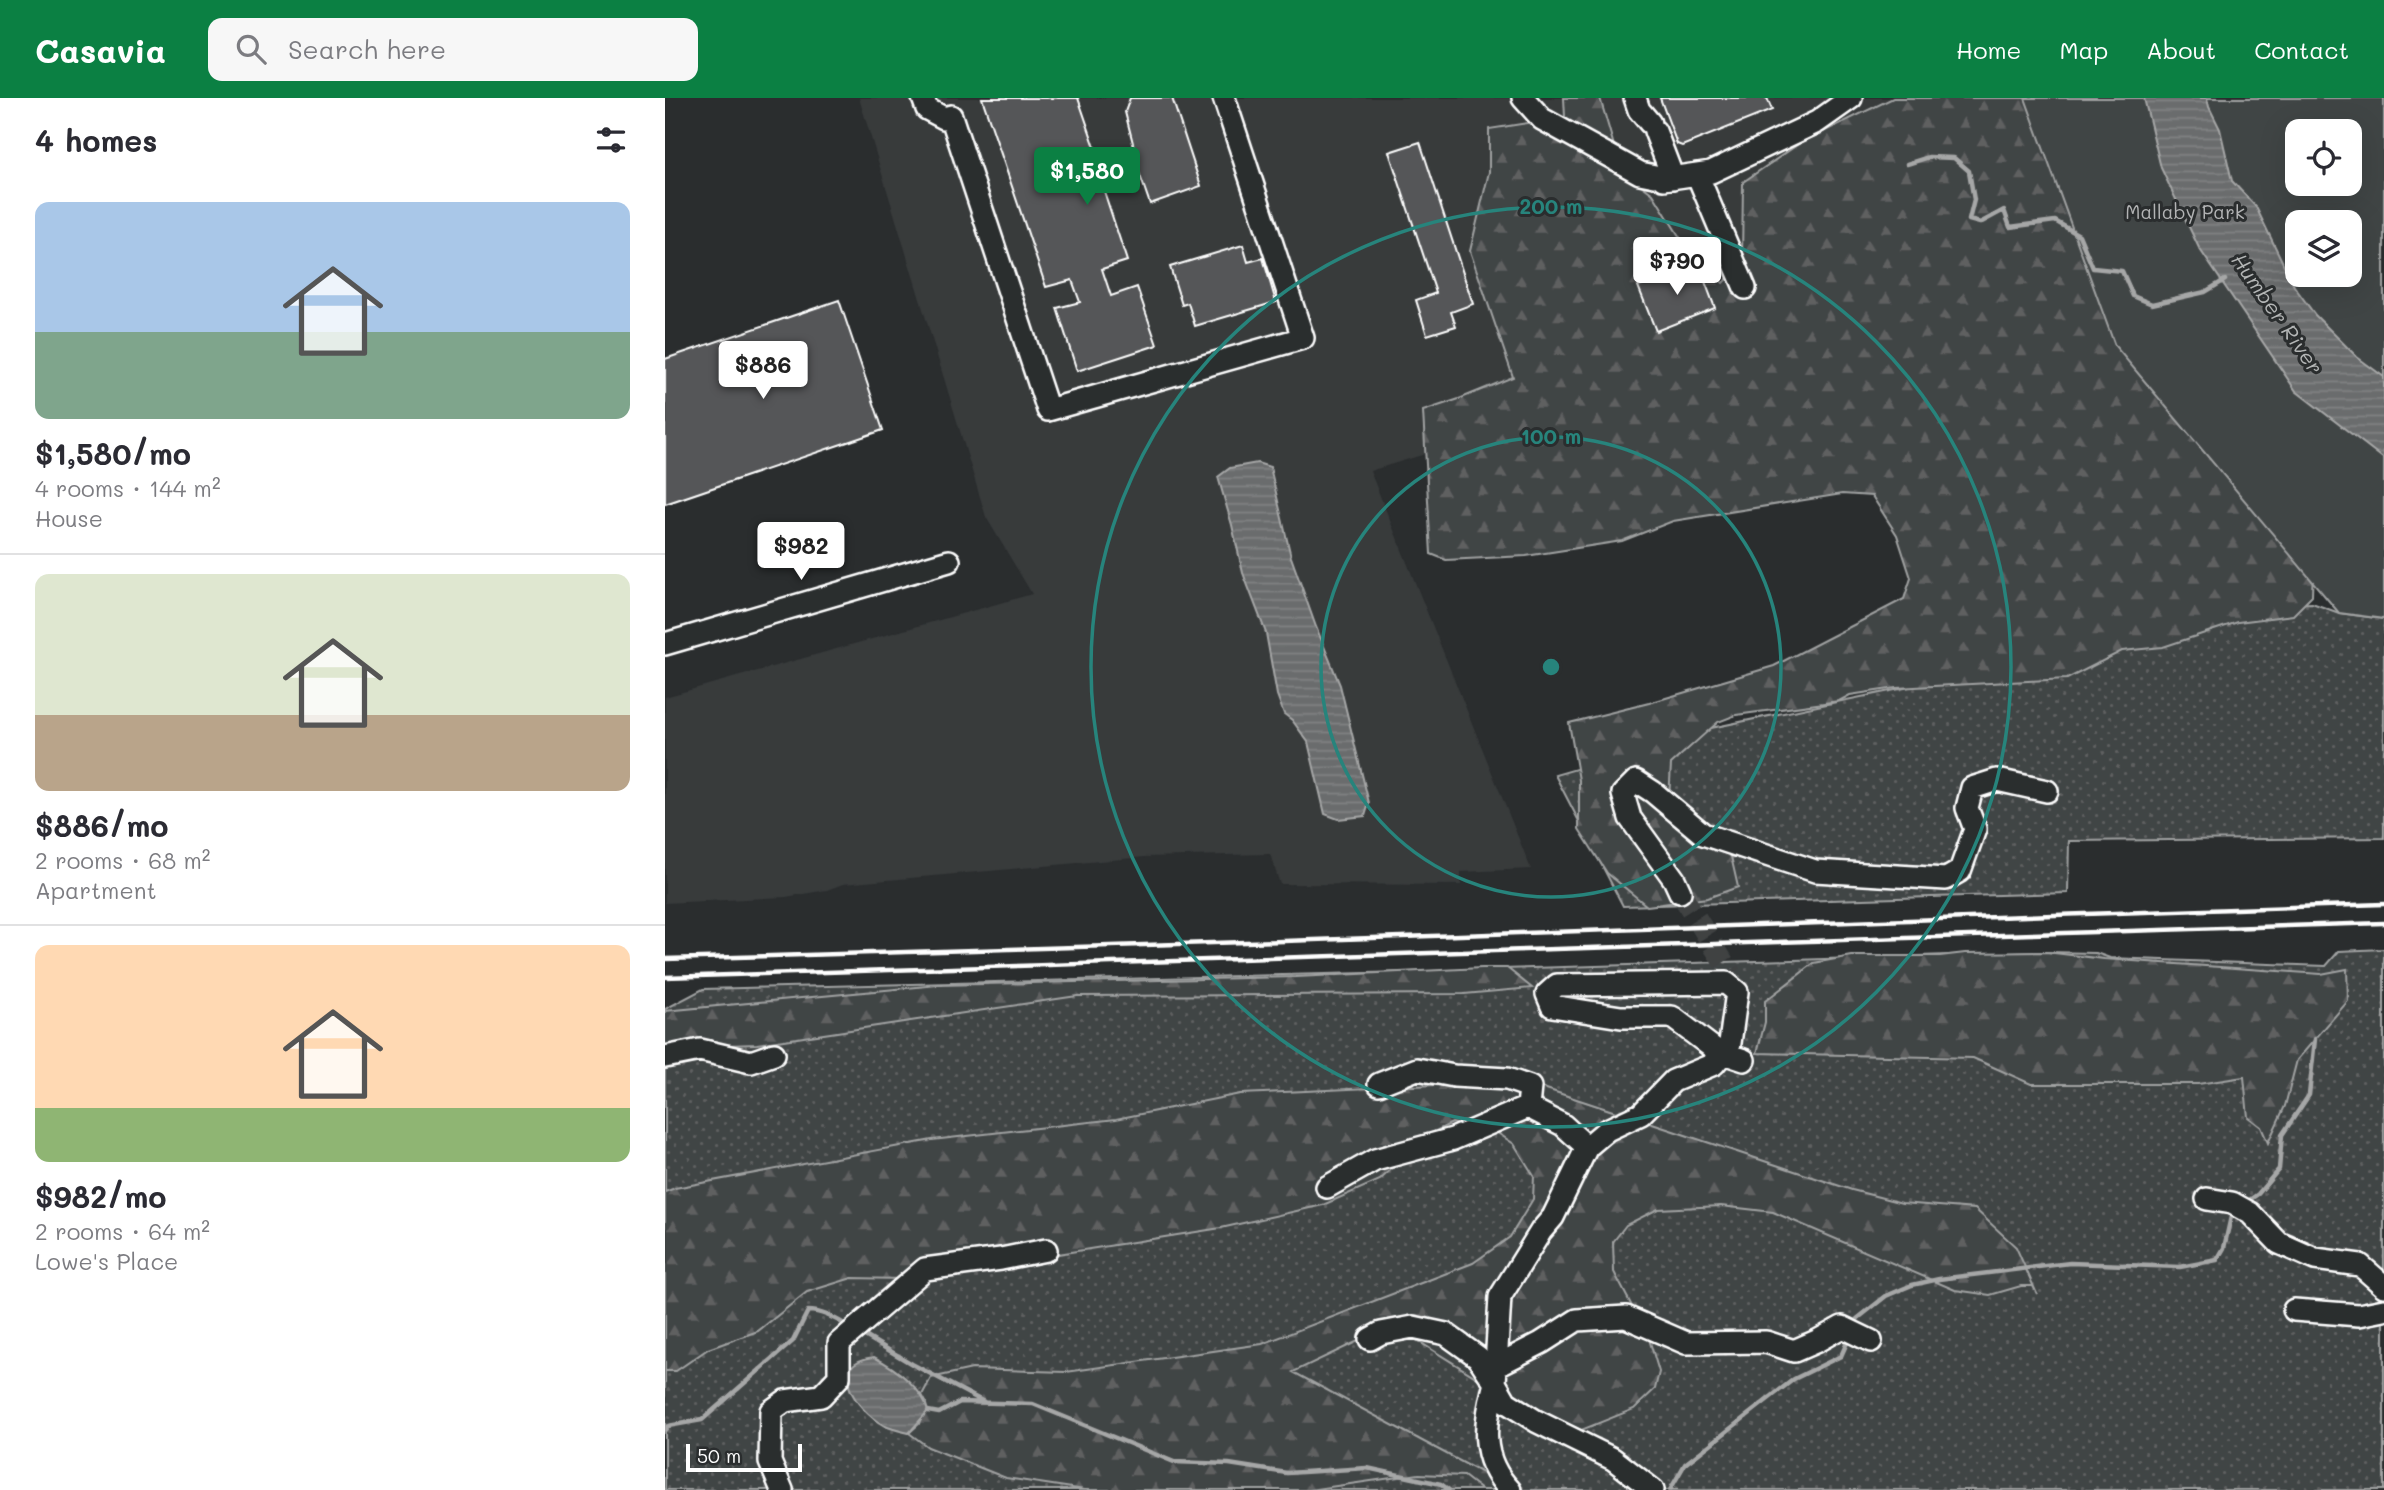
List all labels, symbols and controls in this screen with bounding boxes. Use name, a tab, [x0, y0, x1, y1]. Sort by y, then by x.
search box	[208, 18, 698, 81]
text: Casavia	[35, 28, 166, 71]
icon: search	[232, 30, 270, 68]
text: Search here	[288, 32, 446, 66]
text: Home	[1956, 34, 2021, 65]
text: Map	[2059, 34, 2108, 65]
text: About	[2146, 34, 2216, 65]
text: Contact	[2254, 34, 2349, 65]
map controls	[2285, 119, 2362, 287]
button: locate	[2285, 119, 2362, 196]
text: 4 homes	[35, 120, 157, 160]
icon: filters	[592, 121, 630, 159]
pin: $1,580	[1030, 148, 1144, 207]
text: $1,580	[1050, 155, 1124, 185]
text: 200 m	[1520, 192, 1582, 219]
park label: Mallaby Park	[2125, 199, 2245, 224]
button: layers	[2285, 210, 2362, 287]
pin: $790	[1636, 238, 1718, 297]
text: $790	[1649, 245, 1705, 275]
water label: Humber River	[2226, 247, 2330, 379]
icon: home	[270, 248, 396, 374]
pin: $886	[722, 342, 804, 401]
text: $886	[735, 349, 791, 379]
text: 100 m	[1521, 422, 1581, 449]
text: $1,580/mo	[35, 433, 191, 473]
text: 4 rooms · 144 m²	[35, 473, 221, 503]
text: House	[35, 503, 103, 533]
pin: $982	[760, 522, 842, 582]
text: $982	[773, 530, 829, 560]
icon: home	[270, 620, 396, 746]
centre of rings	[1539, 655, 1563, 679]
text: $886/mo	[35, 805, 168, 845]
text: 2 rooms · 68 m²	[35, 845, 210, 875]
text: Apartment	[35, 875, 157, 905]
icon: home	[270, 991, 396, 1117]
text: $982/mo	[35, 1176, 167, 1216]
text: 2 rooms · 64 m²	[35, 1216, 210, 1246]
text: Lowe's Place	[35, 1246, 178, 1276]
scale bar	[686, 1441, 801, 1473]
text: 50 m	[697, 1443, 741, 1468]

